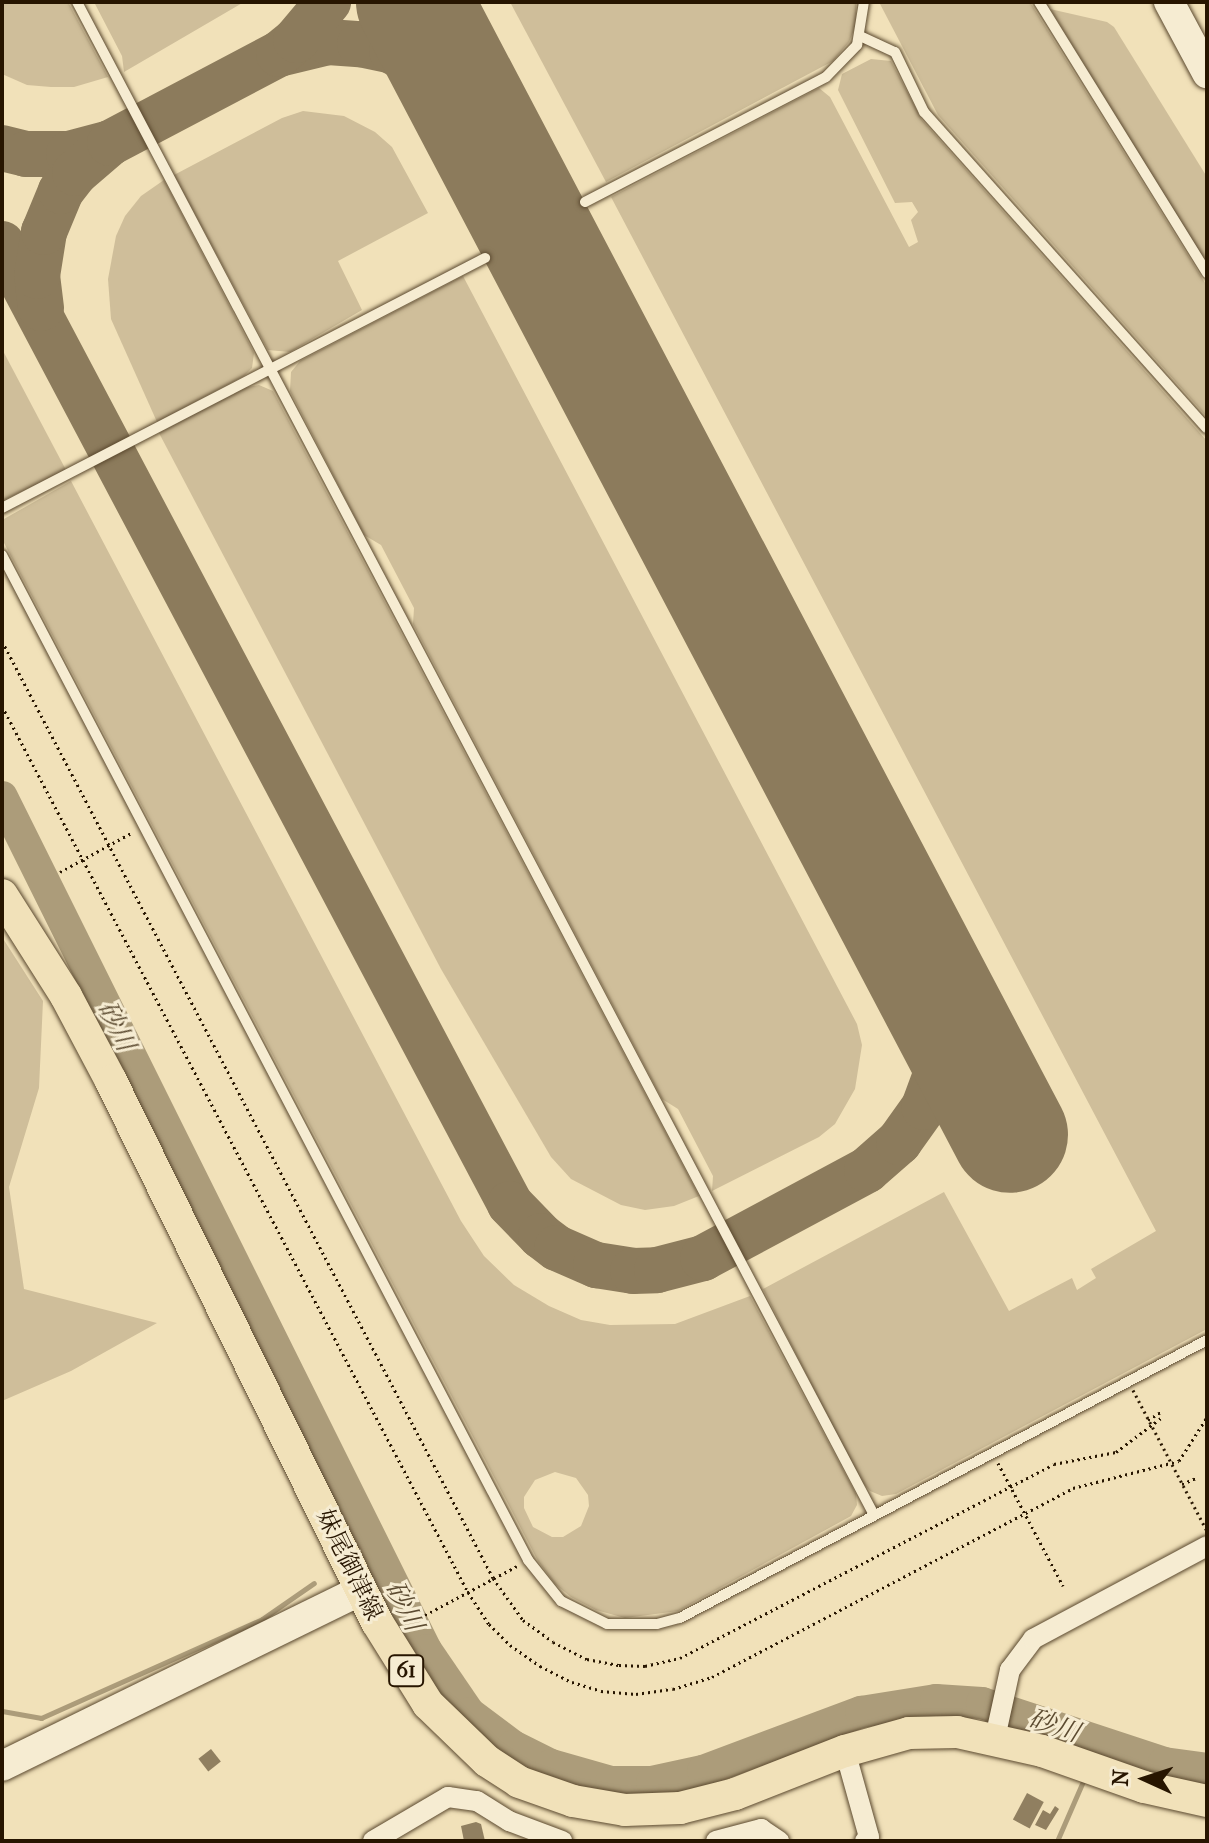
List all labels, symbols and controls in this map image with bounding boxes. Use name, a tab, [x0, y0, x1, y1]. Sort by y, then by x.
water label: 砂川	[91, 996, 141, 1056]
street label: 妹尾御津線	[310, 1505, 388, 1625]
water label: 砂川	[379, 1576, 429, 1636]
road number: 61	[388, 1653, 424, 1689]
water label: 砂川	[1024, 1703, 1084, 1749]
north arrow	[1105, 1739, 1185, 1819]
text: N	[1108, 1769, 1134, 1787]

